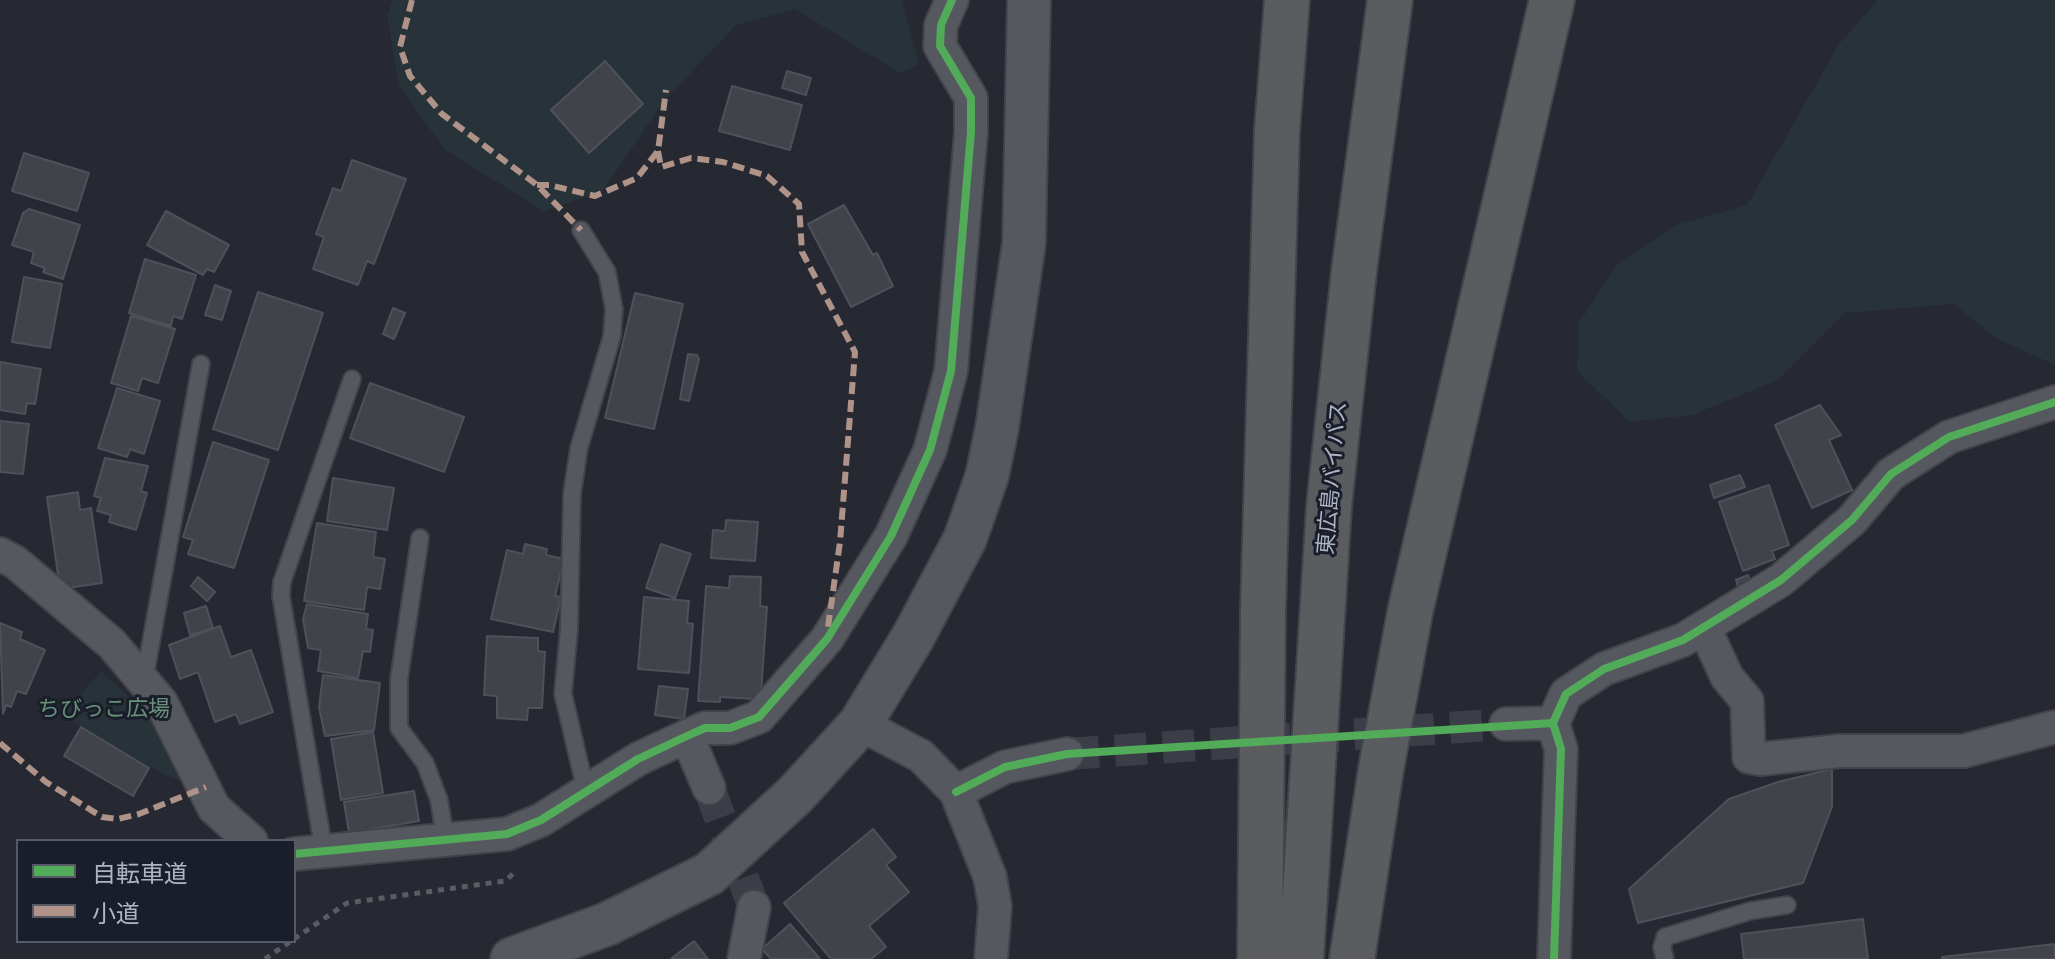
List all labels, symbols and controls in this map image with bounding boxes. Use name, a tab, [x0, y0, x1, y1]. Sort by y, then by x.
street label: 東広島バイパス	[1313, 400, 1353, 556]
park label: ちびっこ広場	[38, 697, 170, 723]
legend	[16, 839, 296, 943]
text: 自転車道	[92, 860, 188, 888]
text: 小道	[92, 900, 140, 928]

